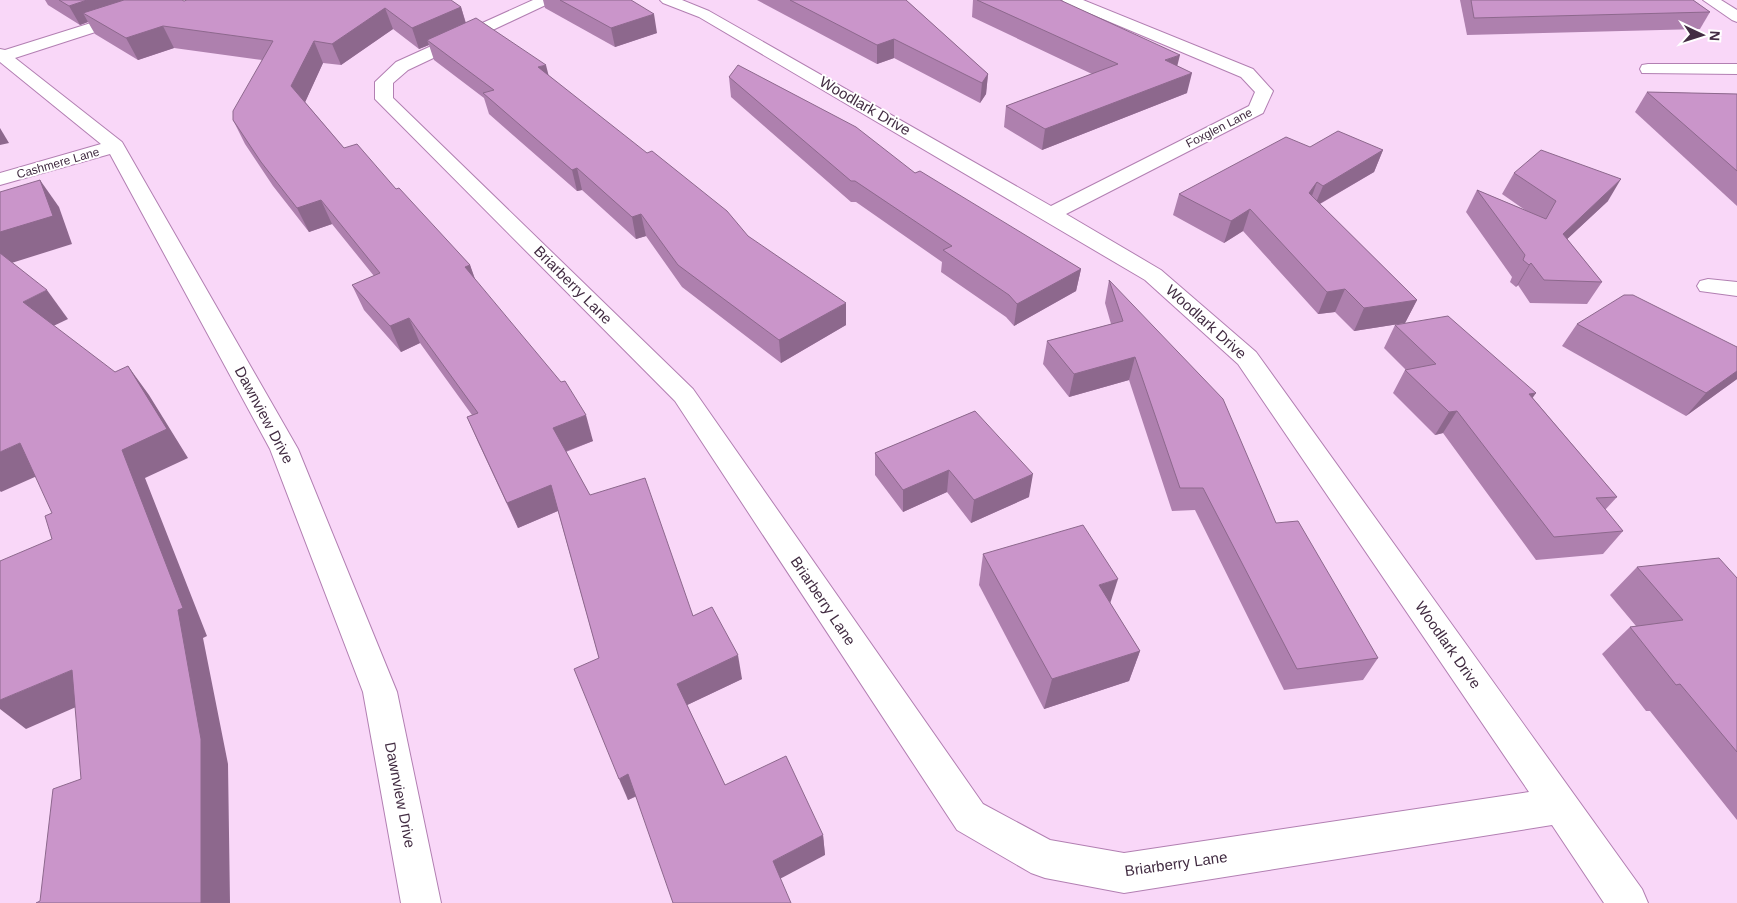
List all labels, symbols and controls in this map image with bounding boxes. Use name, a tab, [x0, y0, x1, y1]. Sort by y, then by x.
north arrow	[1677, 10, 1727, 60]
text: N	[1707, 30, 1723, 42]
street label: Woodlark Drive	[817, 73, 914, 138]
street label: Foxglen Lane	[1183, 105, 1255, 151]
street label: Cashmere Lane	[15, 144, 101, 181]
street label: Briarberry Lane	[531, 242, 616, 327]
street label: Woodlark Drive	[1163, 281, 1250, 362]
street label: Dawnview Drive	[232, 363, 297, 466]
street label: Briarberry Lane	[787, 553, 859, 648]
street label: Woodlark Drive	[1412, 598, 1485, 691]
street label: Dawnview Drive	[382, 741, 419, 849]
street label: Briarberry Lane	[1124, 848, 1228, 879]

